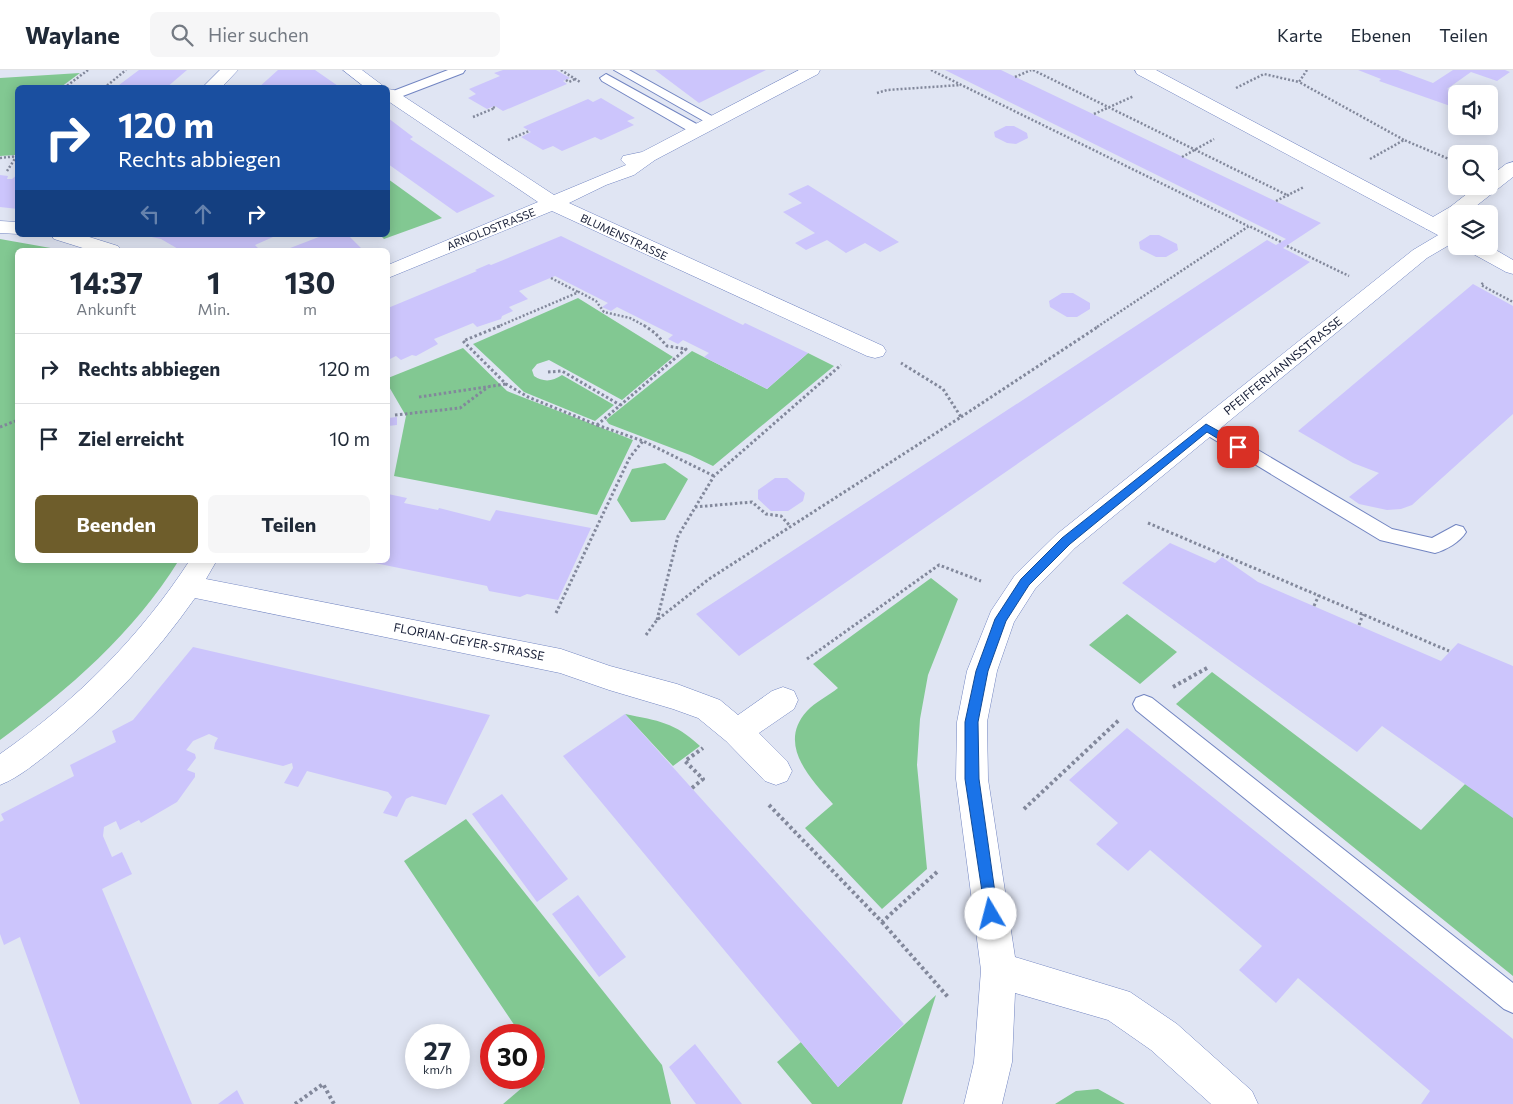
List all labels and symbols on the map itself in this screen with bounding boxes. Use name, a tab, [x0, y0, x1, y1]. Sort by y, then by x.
street label: ARNOLDSTRASSE	[445, 205, 537, 252]
street label: BLUMENSTRASSE	[579, 211, 670, 262]
street label: PFEIFFERHANNSSTRASSE	[1220, 313, 1344, 417]
pin	[1217, 426, 1259, 468]
street label: FLORIAN-GEYER-STRASSE	[393, 620, 546, 663]
position arrow	[964, 887, 1016, 939]
speed limit sign: 30	[480, 1024, 545, 1089]

